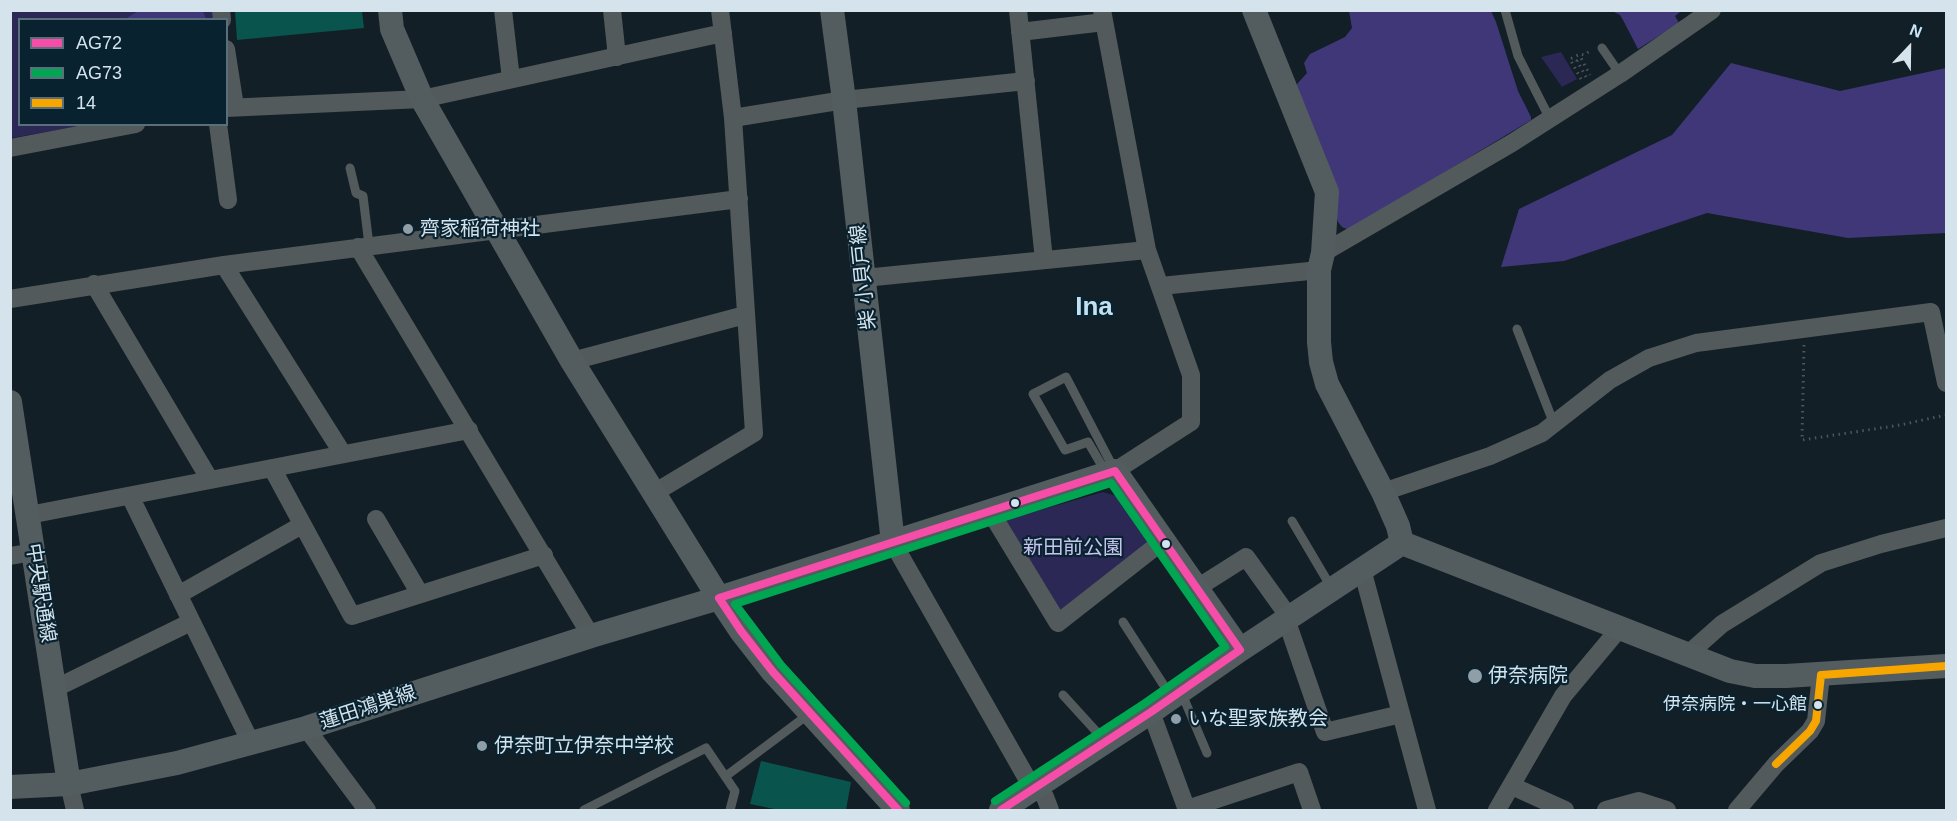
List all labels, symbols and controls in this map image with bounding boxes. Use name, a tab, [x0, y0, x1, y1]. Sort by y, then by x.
legend	[18, 18, 228, 126]
north arrow	[1879, 18, 1939, 78]
text: N	[1907, 21, 1924, 41]
text: AG72	[76, 33, 122, 53]
text: AG73	[76, 63, 122, 83]
text: 14	[76, 93, 96, 113]
place label: 齊家稲荷神社	[420, 217, 540, 241]
marker: 齊家稲荷神社	[401, 222, 415, 236]
street label: 柴 小貝戸線	[847, 223, 881, 331]
district label: Ina	[1075, 292, 1113, 324]
unlabelled marker	[1009, 497, 1021, 509]
park label: 新田前公園	[1023, 536, 1123, 560]
unlabelled marker	[1160, 538, 1172, 550]
street label: 中央駅通線	[20, 542, 60, 644]
place label: 伊奈病院	[1488, 664, 1568, 688]
marker: 伊奈病院	[1466, 667, 1484, 685]
street label: 蓮田鴻巣線	[317, 681, 419, 735]
place label: 伊奈病院・一心館	[1663, 694, 1807, 716]
marker: 伊奈病院・一心館	[1812, 699, 1824, 711]
place label: いな聖家族教会	[1188, 707, 1328, 731]
marker: いな聖家族教会	[1169, 712, 1183, 726]
place label: 伊奈町立伊奈中学校	[494, 734, 674, 758]
marker: 伊奈町立伊奈中学校	[475, 739, 489, 753]

